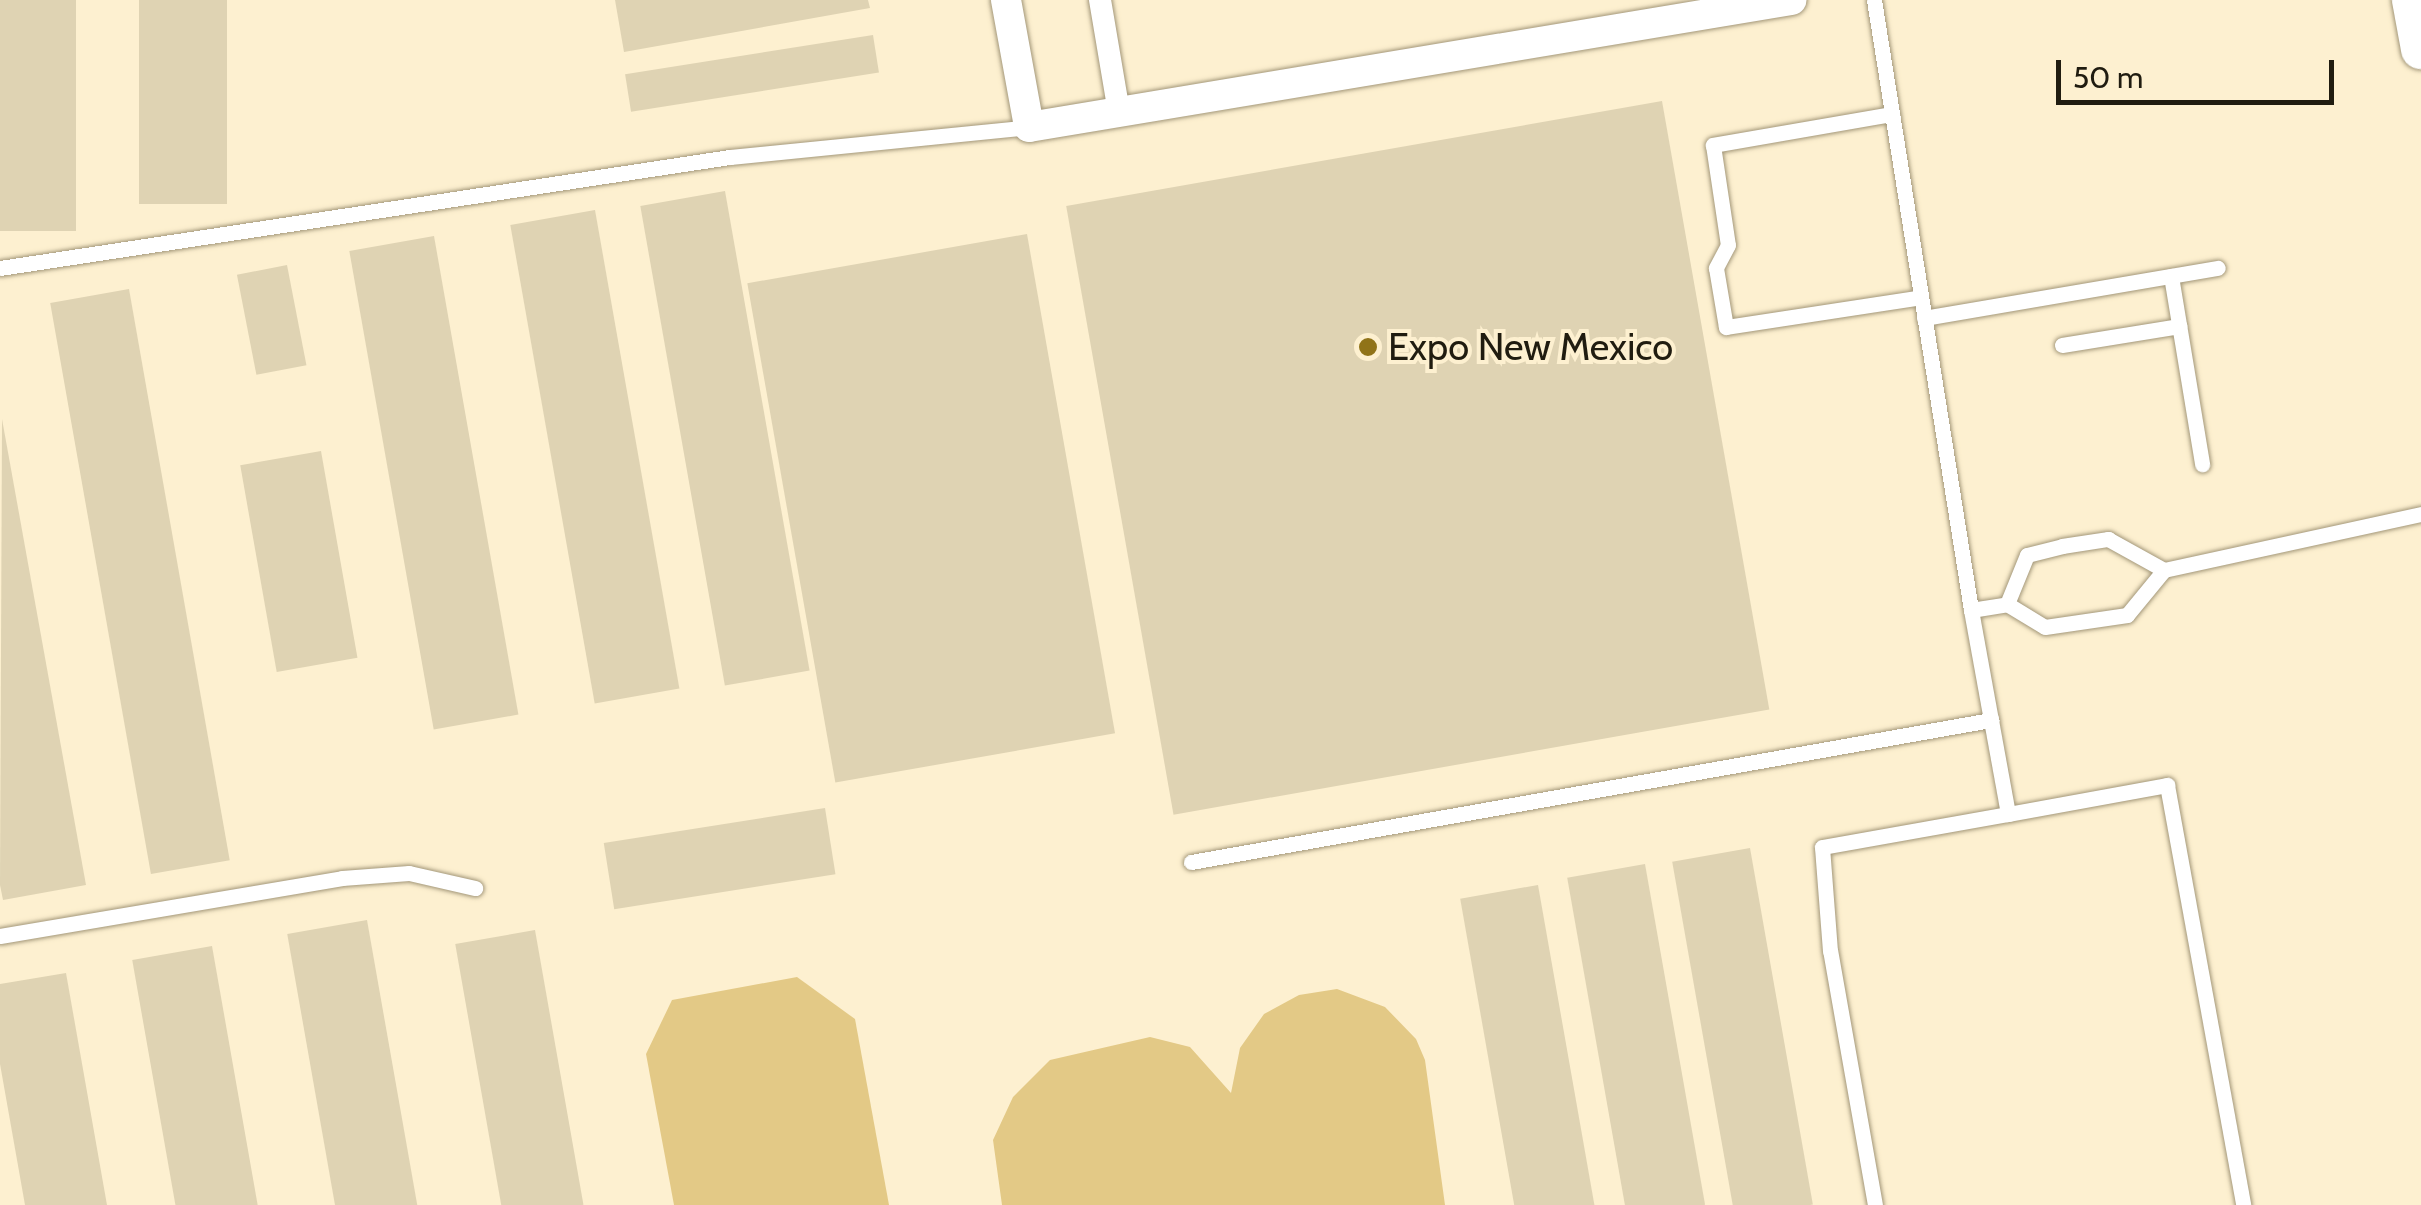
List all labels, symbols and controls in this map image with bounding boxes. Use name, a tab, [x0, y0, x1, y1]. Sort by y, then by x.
scale bar	[2061, 40, 2338, 102]
text: 50 m	[2073, 59, 2143, 96]
place label: Expo New Mexico	[1388, 324, 1673, 370]
marker: Expo New Mexico	[1357, 336, 1379, 358]

